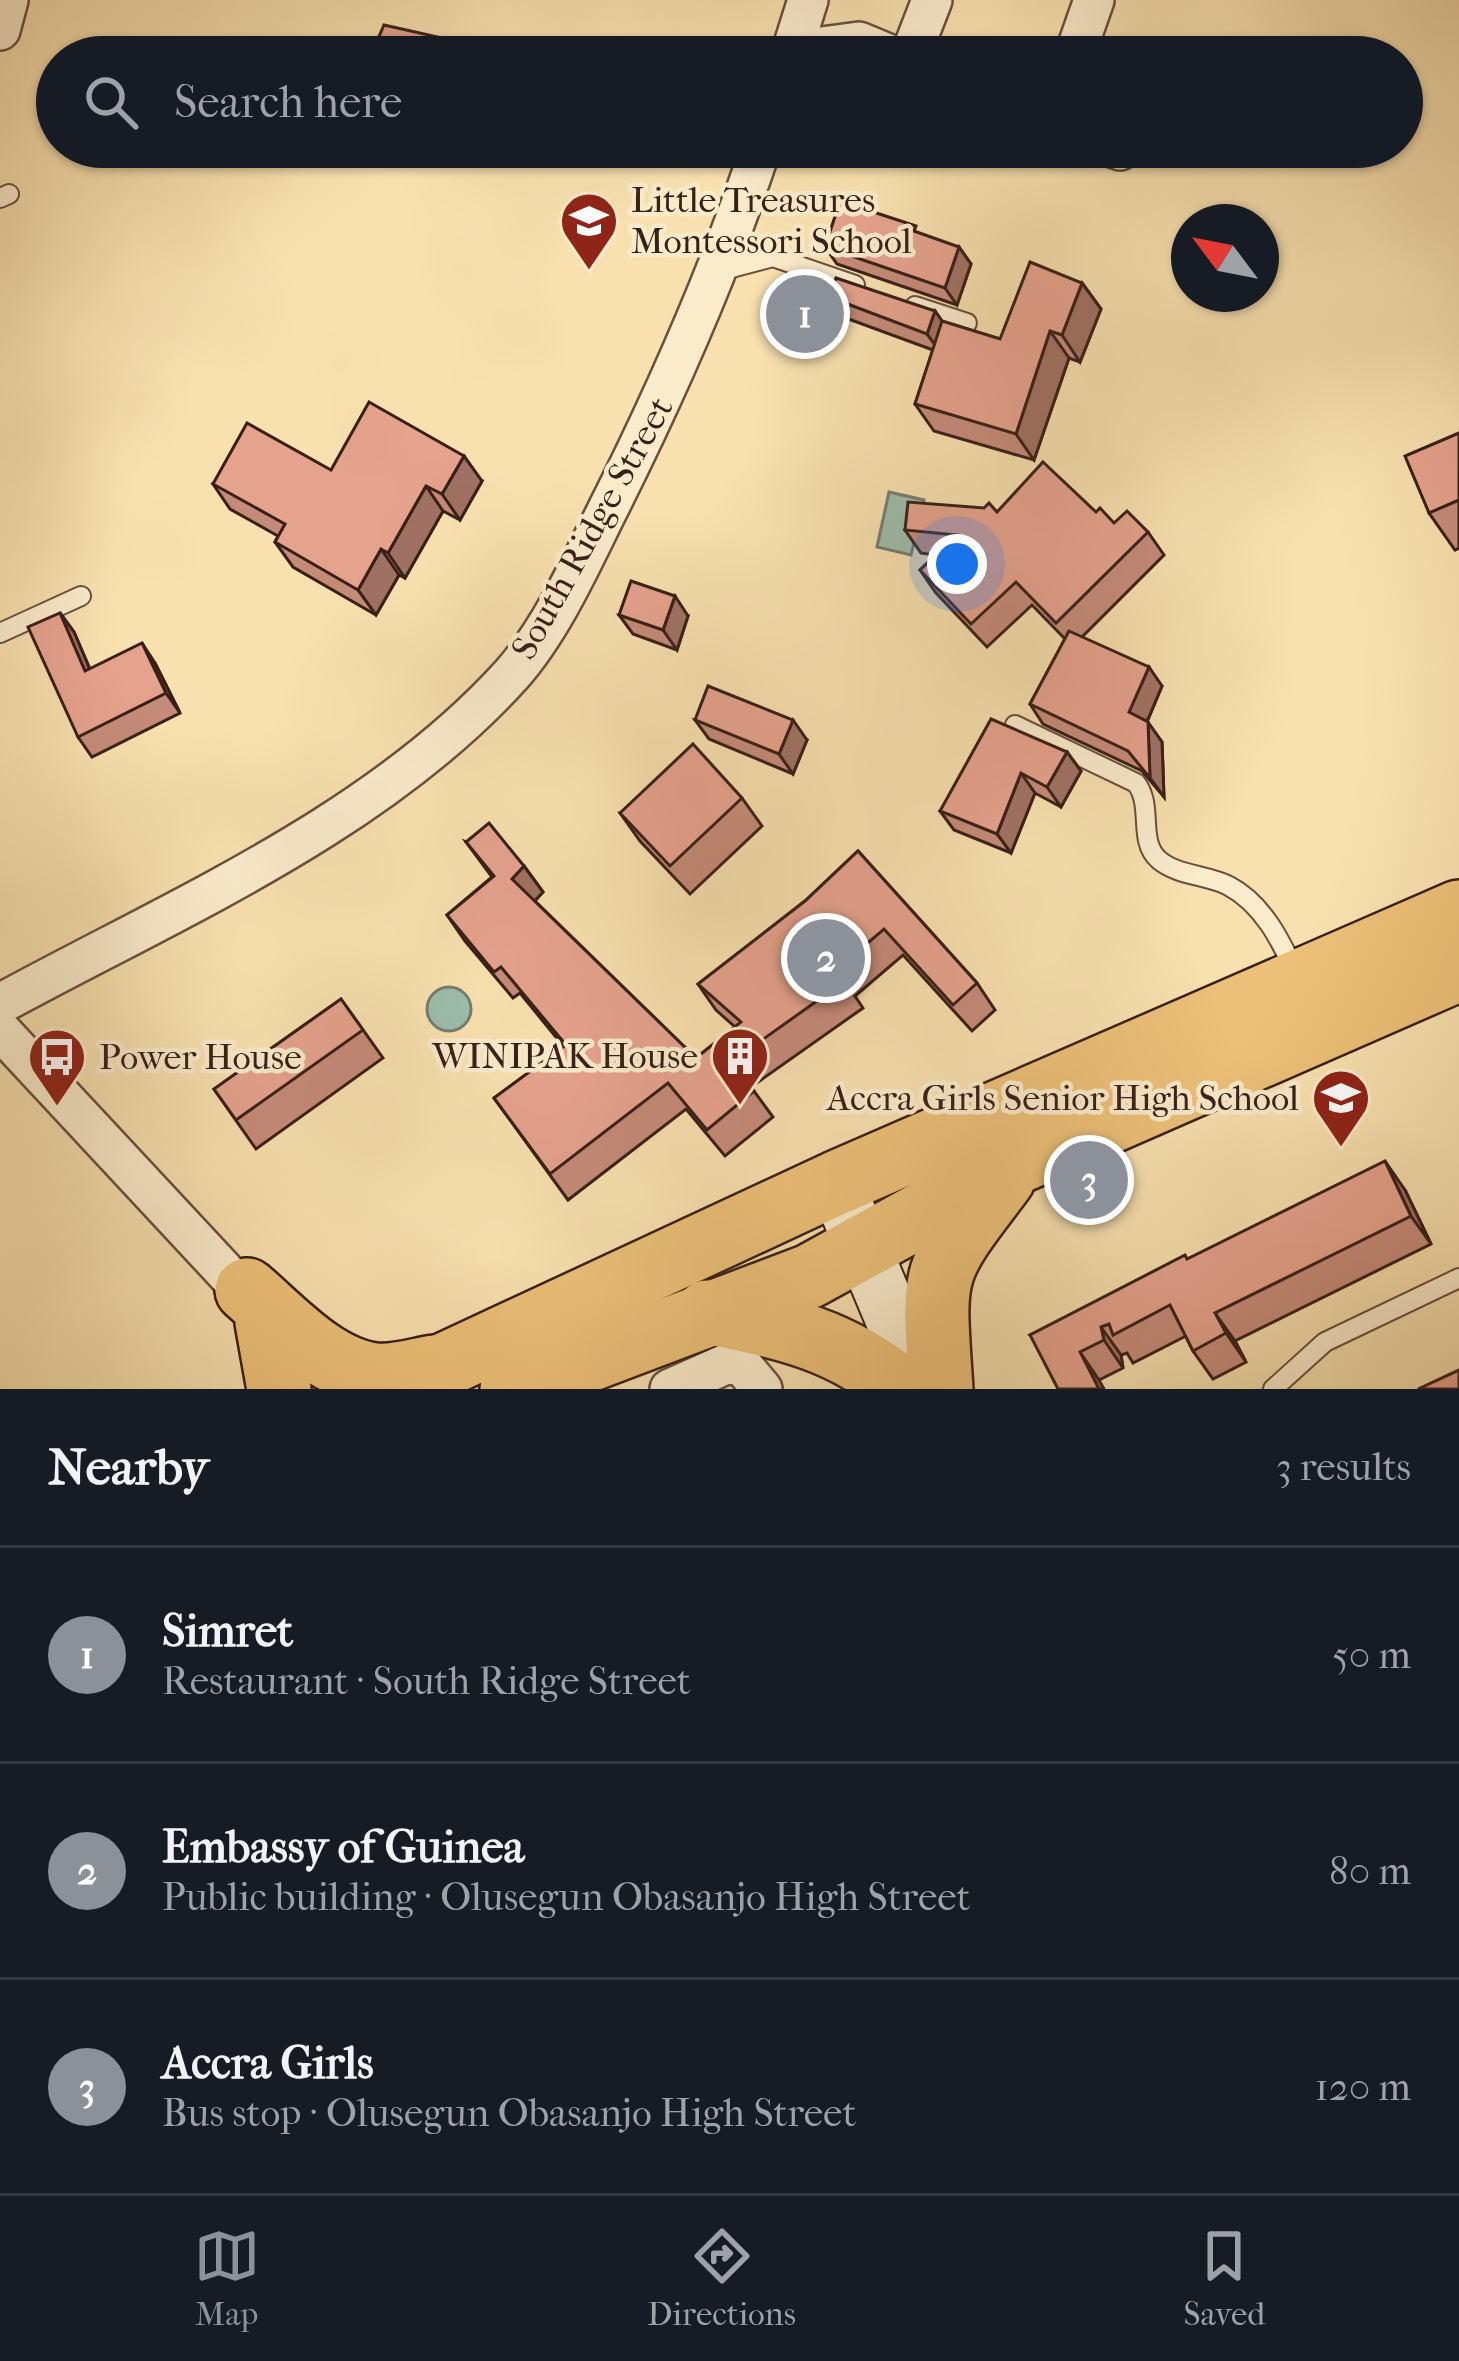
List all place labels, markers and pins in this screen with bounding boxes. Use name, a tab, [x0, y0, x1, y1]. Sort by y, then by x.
place label: Little Treasures Montessori School	[631, 179, 912, 262]
school or university icon: Little Treasures Montessori School	[558, 190, 620, 272]
pin: 1	[766, 269, 844, 359]
pin: 2	[787, 913, 865, 1003]
building icon: WINIPAK House	[709, 1025, 771, 1107]
bus stop icon: Power House	[26, 1026, 88, 1108]
place label: WINIPAK House	[431, 1035, 698, 1077]
place label: Power House	[99, 1036, 302, 1078]
school or university icon: Accra Girls Senior High School	[1310, 1067, 1372, 1149]
place label: Accra Girls Senior High School	[825, 1077, 1299, 1119]
pin: 3	[1050, 1135, 1128, 1225]

